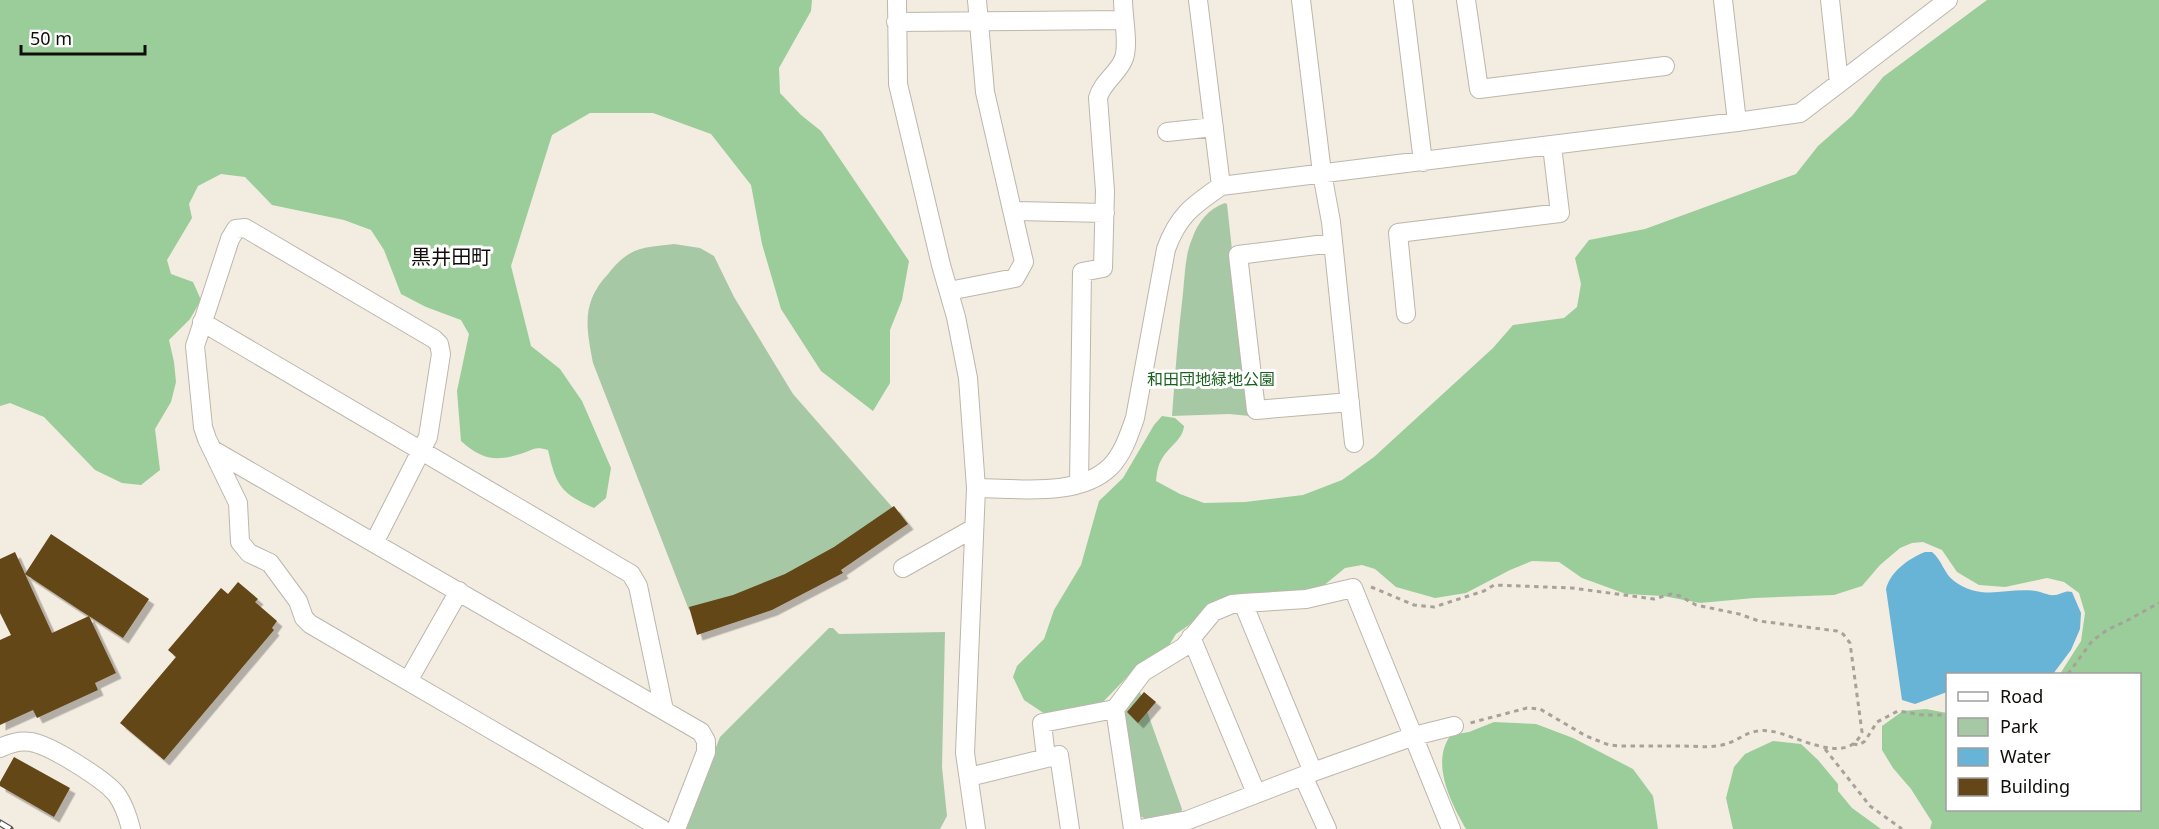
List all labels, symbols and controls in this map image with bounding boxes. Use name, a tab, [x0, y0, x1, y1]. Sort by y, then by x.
scale bar	[21, 18, 146, 56]
text: 50 m	[30, 26, 72, 50]
district label: 黒井田町	[411, 243, 491, 270]
park label: 和田団地緑地公園	[1147, 368, 1275, 390]
legend	[1946, 673, 2141, 811]
text: Road	[2000, 684, 2043, 708]
text: Park	[2000, 714, 2038, 738]
text: Water	[2000, 744, 2051, 768]
text: Building	[2000, 774, 2070, 798]

